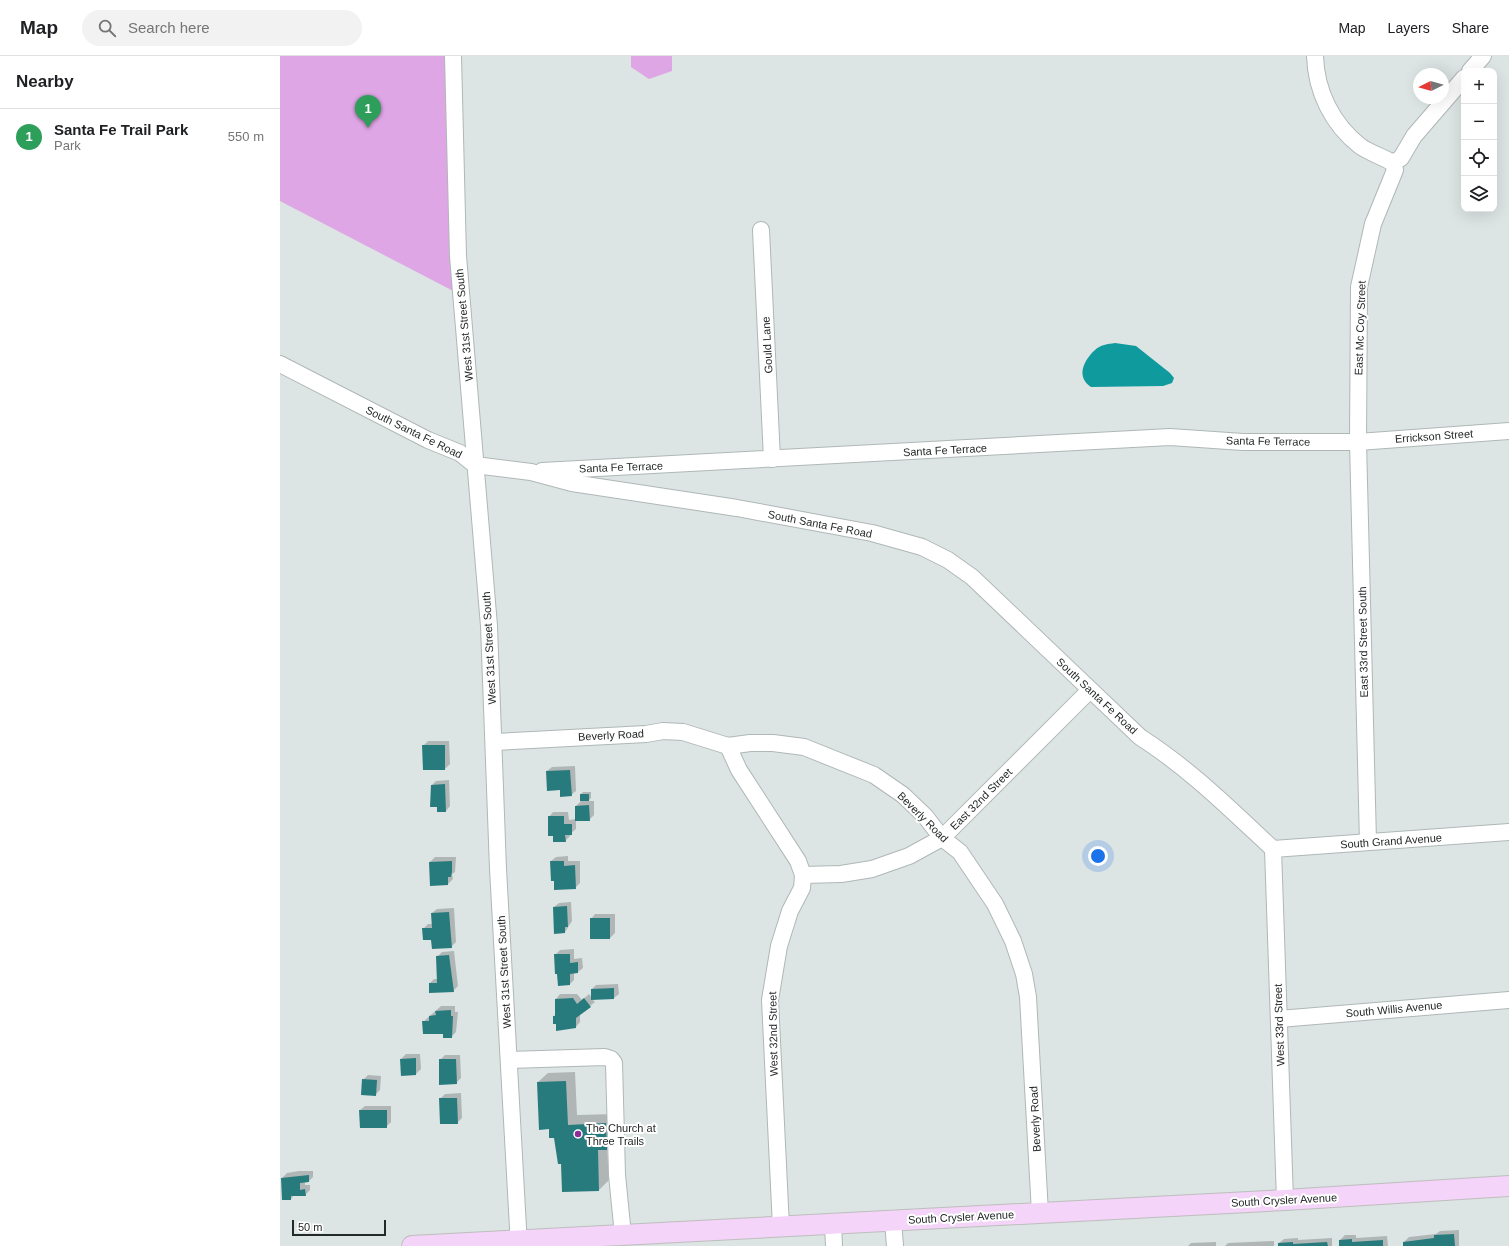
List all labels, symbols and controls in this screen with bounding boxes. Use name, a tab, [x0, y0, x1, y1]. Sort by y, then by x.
search box	[82, 10, 362, 46]
text: Map	[20, 17, 58, 38]
icon: search	[96, 17, 118, 39]
text: Search here	[128, 19, 210, 36]
text: Map	[1338, 20, 1366, 36]
text: Layers	[1388, 20, 1430, 36]
text: Share	[1452, 20, 1489, 36]
north arrow	[1413, 68, 1449, 104]
map controls	[1461, 68, 1497, 212]
button: +	[1461, 68, 1497, 104]
text: Nearby	[16, 72, 74, 91]
pin: 1	[355, 95, 381, 128]
button: −	[1461, 104, 1497, 140]
text: Santa Fe Trail Park	[54, 121, 188, 138]
text: 1	[25, 129, 33, 144]
text: 550 m	[228, 129, 264, 144]
text: Park	[54, 138, 81, 153]
button: locate	[1461, 140, 1497, 176]
button: layers	[1461, 176, 1497, 212]
street label: West 31st Street South	[453, 268, 475, 382]
street label: East Mc Coy Street	[1352, 280, 1368, 376]
street label: Gould Lane	[760, 316, 774, 374]
street label: South Santa Fe Road	[364, 403, 464, 461]
street label: Errickson Street	[1395, 427, 1473, 445]
street label: Santa Fe Terrace	[1226, 434, 1310, 448]
street label: Santa Fe Terrace	[903, 442, 987, 458]
street label: Santa Fe Terrace	[579, 460, 663, 474]
street label: South Santa Fe Road	[767, 508, 873, 540]
street label: East 33rd Street South	[1356, 586, 1370, 698]
street label: West 31st Street South	[480, 591, 498, 705]
street label: South Santa Fe Road	[1054, 656, 1140, 736]
street label: Beverly Road	[578, 727, 644, 743]
street label: East 32nd Street	[948, 766, 1014, 832]
street label: Beverly Road	[895, 789, 951, 845]
street label: South Grand Avenue	[1340, 831, 1442, 851]
your location	[1088, 846, 1108, 866]
street label: West 31st Street South	[495, 915, 513, 1029]
street label: West 33rd Street	[1272, 984, 1286, 1066]
street label: West 32nd Street	[766, 992, 780, 1076]
street label: South Willis Avenue	[1345, 999, 1443, 1019]
street label: Beverly Road	[1027, 1086, 1043, 1152]
place label: The Church at Three Trails	[586, 1122, 656, 1147]
marker: The Church at Three Trails	[573, 1129, 583, 1139]
street label: South Crysler Avenue	[1231, 1191, 1337, 1209]
street label: South Crysler Avenue	[908, 1208, 1014, 1226]
scale bar	[292, 1218, 386, 1237]
text: 50 m	[298, 1221, 322, 1233]

